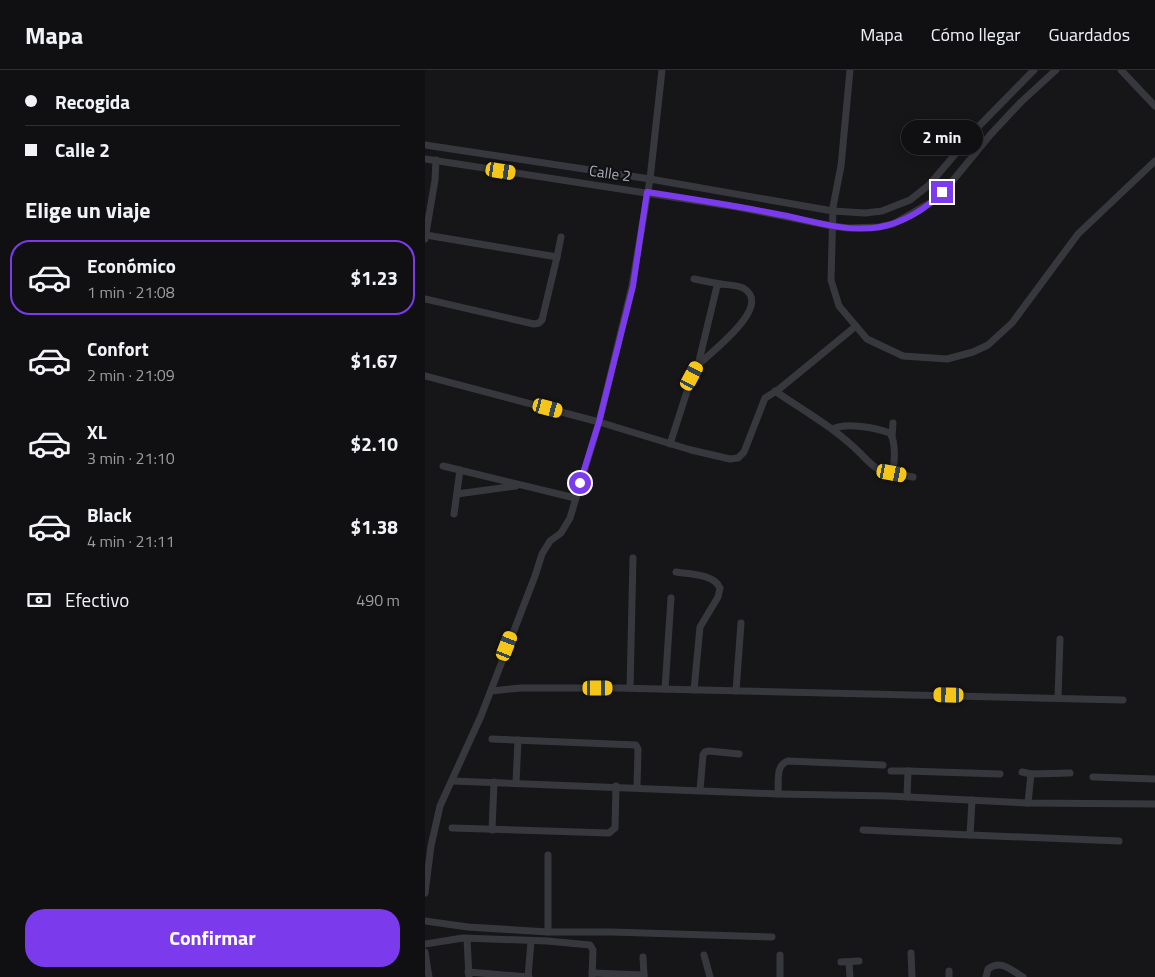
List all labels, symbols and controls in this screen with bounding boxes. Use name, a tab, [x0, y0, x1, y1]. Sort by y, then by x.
text: Mapa	[25, 17, 83, 53]
text: Mapa	[860, 21, 903, 48]
text: Cómo llegar	[931, 21, 1020, 48]
text: Guardados	[1048, 21, 1130, 48]
text: Recogida	[55, 87, 130, 116]
callout: 2 min	[901, 119, 983, 154]
text: 2 min	[923, 125, 961, 149]
text: Calle 2	[55, 135, 110, 164]
street label: Calle 2	[588, 159, 632, 187]
car	[485, 161, 516, 181]
route end	[931, 181, 953, 203]
text: Elige un viaje	[25, 193, 151, 227]
text: Económico	[87, 251, 176, 280]
icon: car	[27, 255, 72, 300]
text: $1.23	[351, 263, 398, 292]
text: 1 min · 21:08	[87, 280, 175, 304]
text: Confort	[87, 334, 149, 363]
icon: car	[27, 338, 72, 383]
text: $1.67	[351, 346, 398, 375]
car	[678, 359, 705, 393]
text: 2 min · 21:09	[87, 363, 175, 387]
car	[531, 397, 564, 419]
text: XL	[87, 417, 107, 446]
icon: car	[27, 421, 72, 466]
text: $2.10	[351, 429, 398, 458]
text: 3 min · 21:10	[87, 446, 175, 470]
car	[875, 463, 908, 483]
route start	[569, 472, 591, 494]
text: Black	[87, 500, 132, 529]
icon: car	[27, 504, 72, 549]
text: $1.38	[351, 512, 398, 541]
text: 4 min · 21:11	[87, 529, 175, 553]
text: Efectivo	[65, 585, 129, 614]
icon: cash	[25, 586, 53, 614]
text: 490 m	[356, 588, 400, 612]
car	[494, 629, 519, 663]
car	[583, 681, 613, 696]
car	[933, 687, 964, 703]
button: Confirmar	[25, 909, 400, 967]

